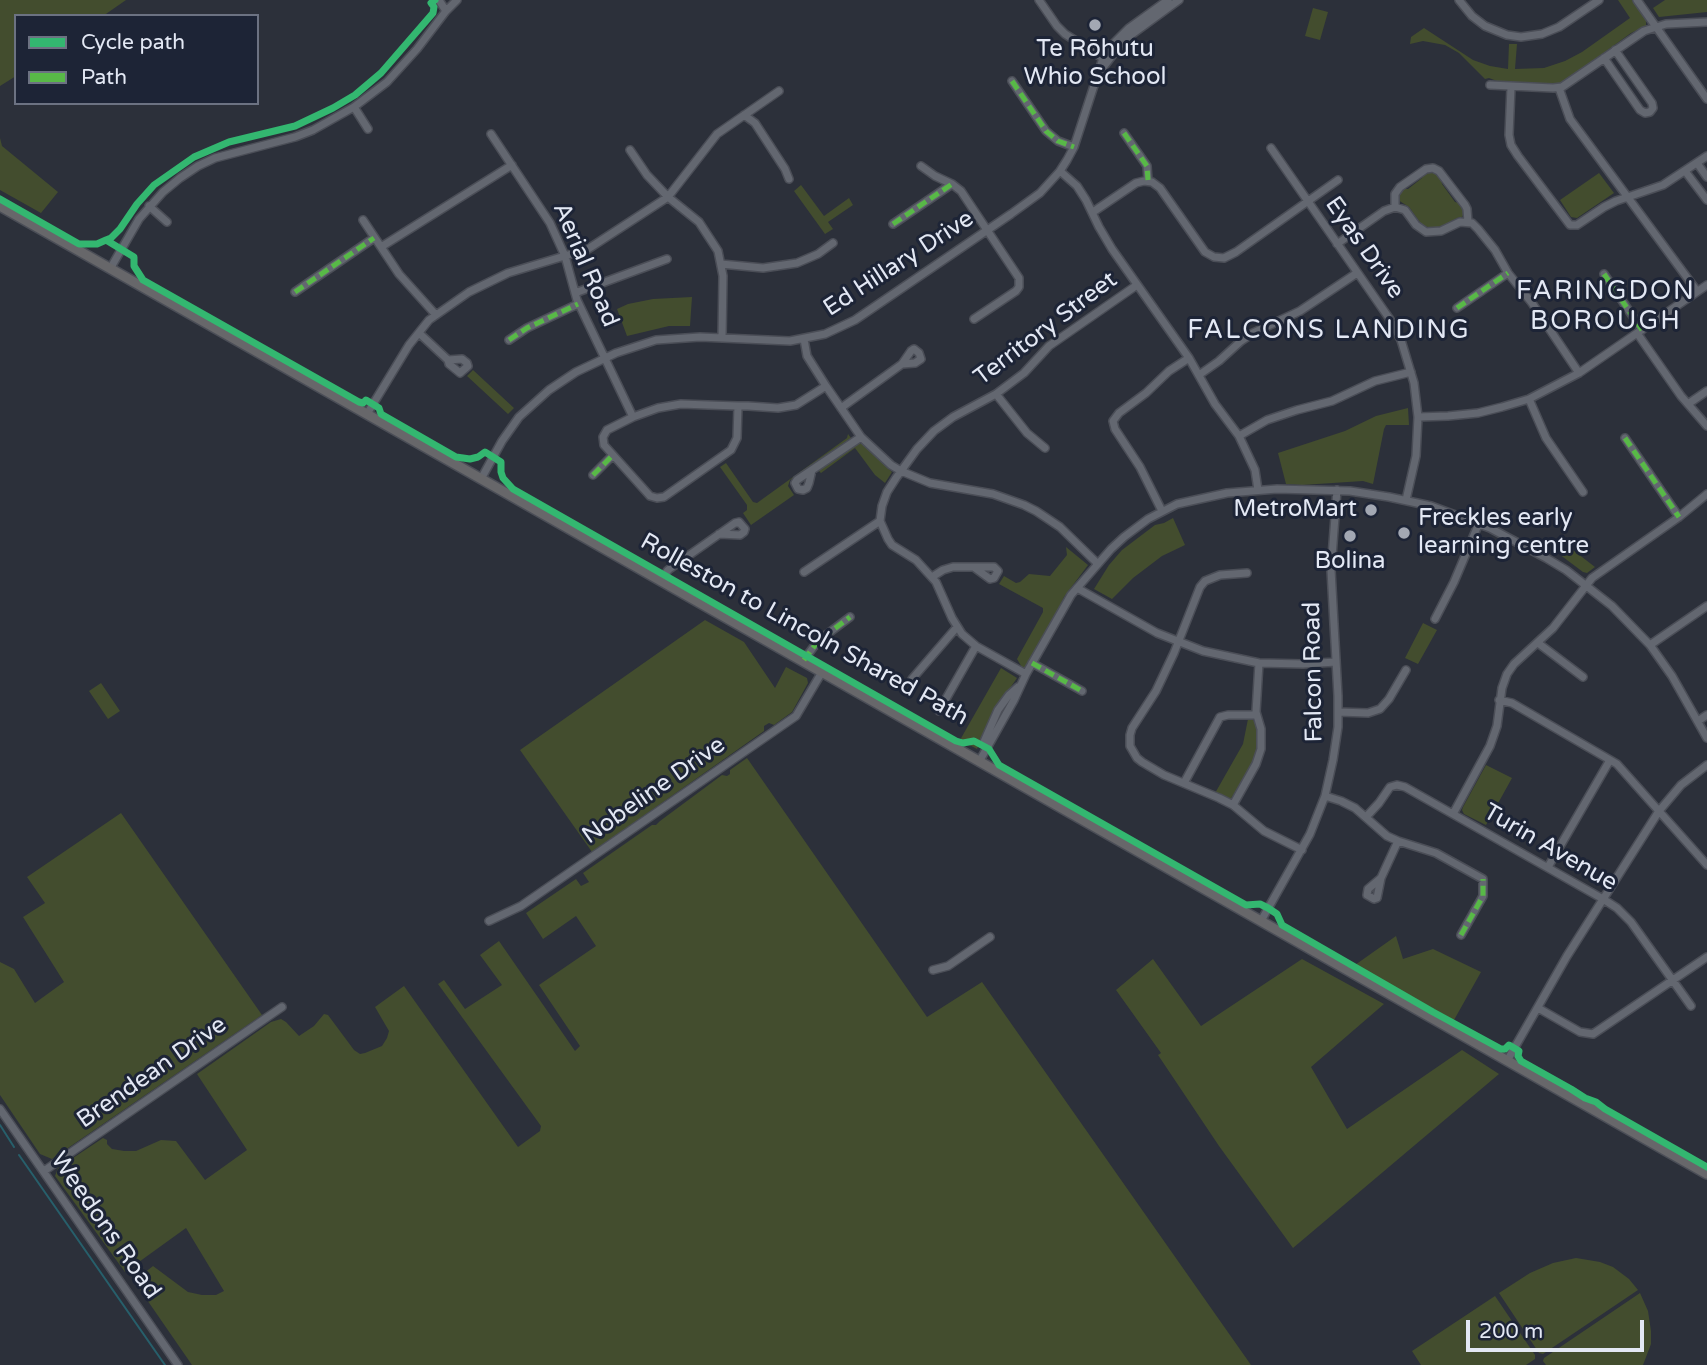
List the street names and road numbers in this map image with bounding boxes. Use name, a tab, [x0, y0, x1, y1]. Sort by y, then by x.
street label: Eyas Drive	[1318, 191, 1410, 305]
street label: Aerial Road	[546, 198, 624, 332]
street label: Ed Hillary Drive	[819, 205, 979, 323]
street label: Territory Street	[969, 266, 1123, 392]
street label: Rolleston to Lincoln Shared Path	[635, 528, 973, 732]
street label: Falcon Road	[1298, 601, 1330, 743]
street label: Nobeline Drive	[577, 731, 731, 851]
street label: Turin Avenue	[1478, 798, 1622, 898]
street label: Brendean Drive	[72, 1011, 232, 1135]
street label: Weedons Road	[44, 1147, 166, 1305]

